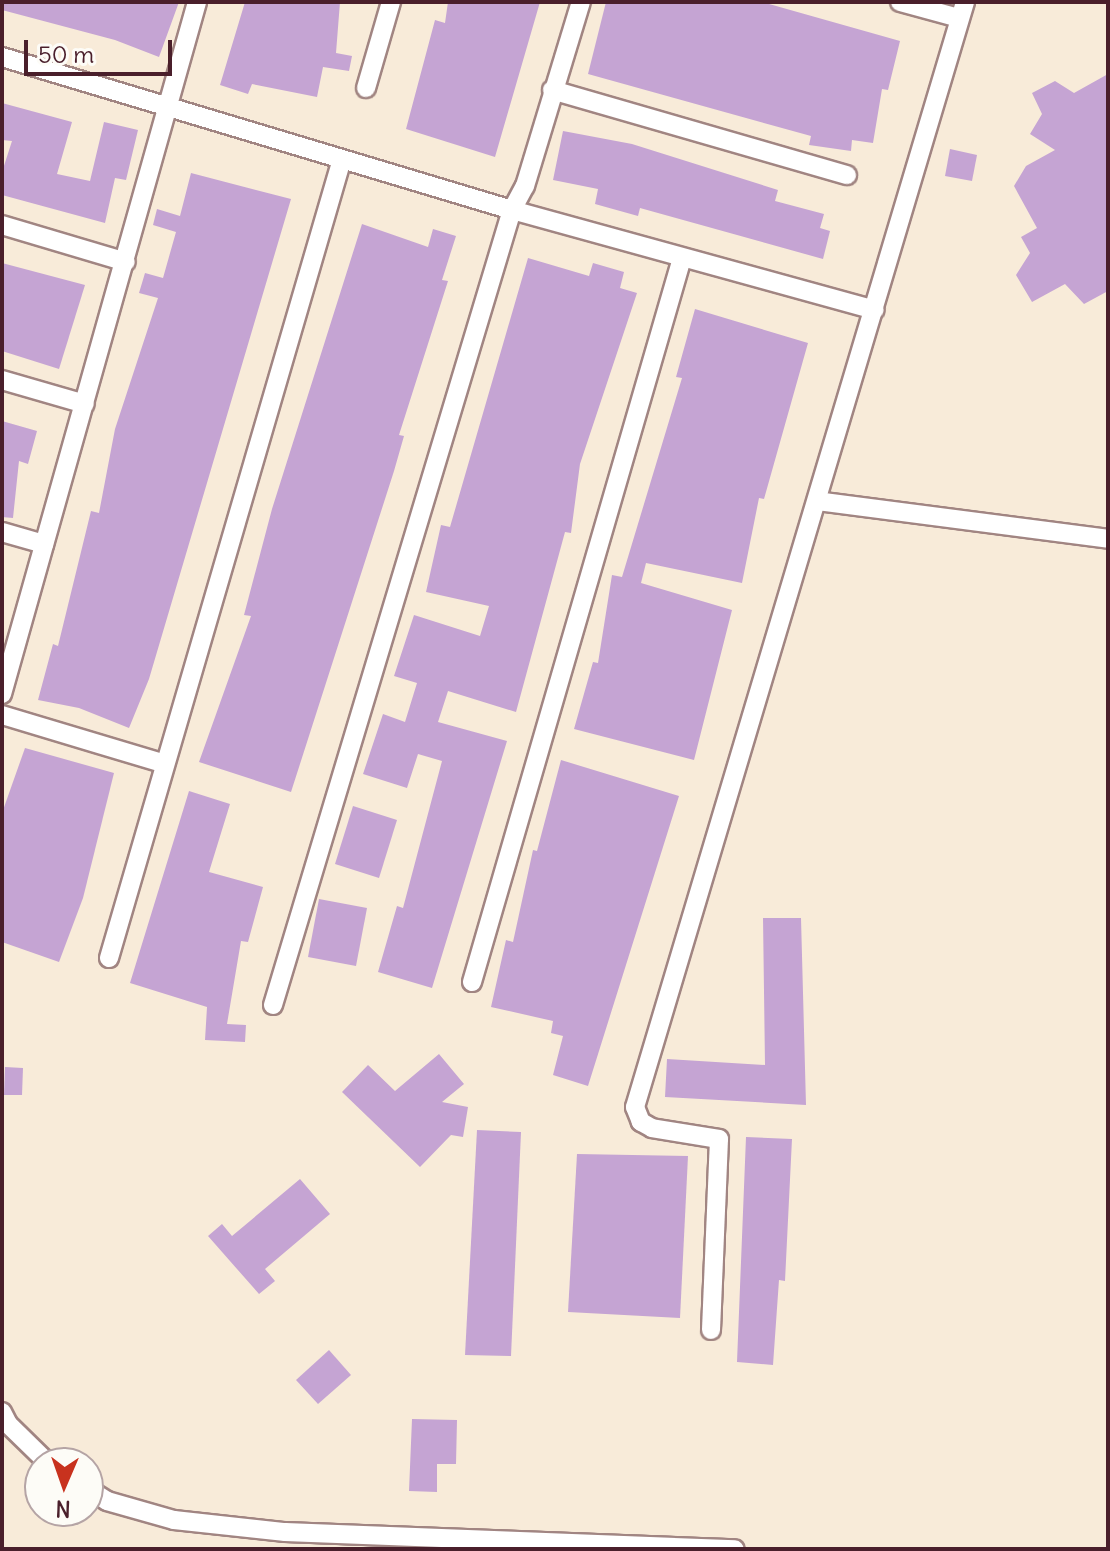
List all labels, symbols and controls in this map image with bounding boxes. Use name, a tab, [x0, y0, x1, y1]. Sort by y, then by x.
scale bar	[28, 24, 176, 74]
text: 50 m	[38, 39, 94, 69]
north arrow	[24, 1447, 104, 1527]
text: N	[55, 1495, 71, 1523]

